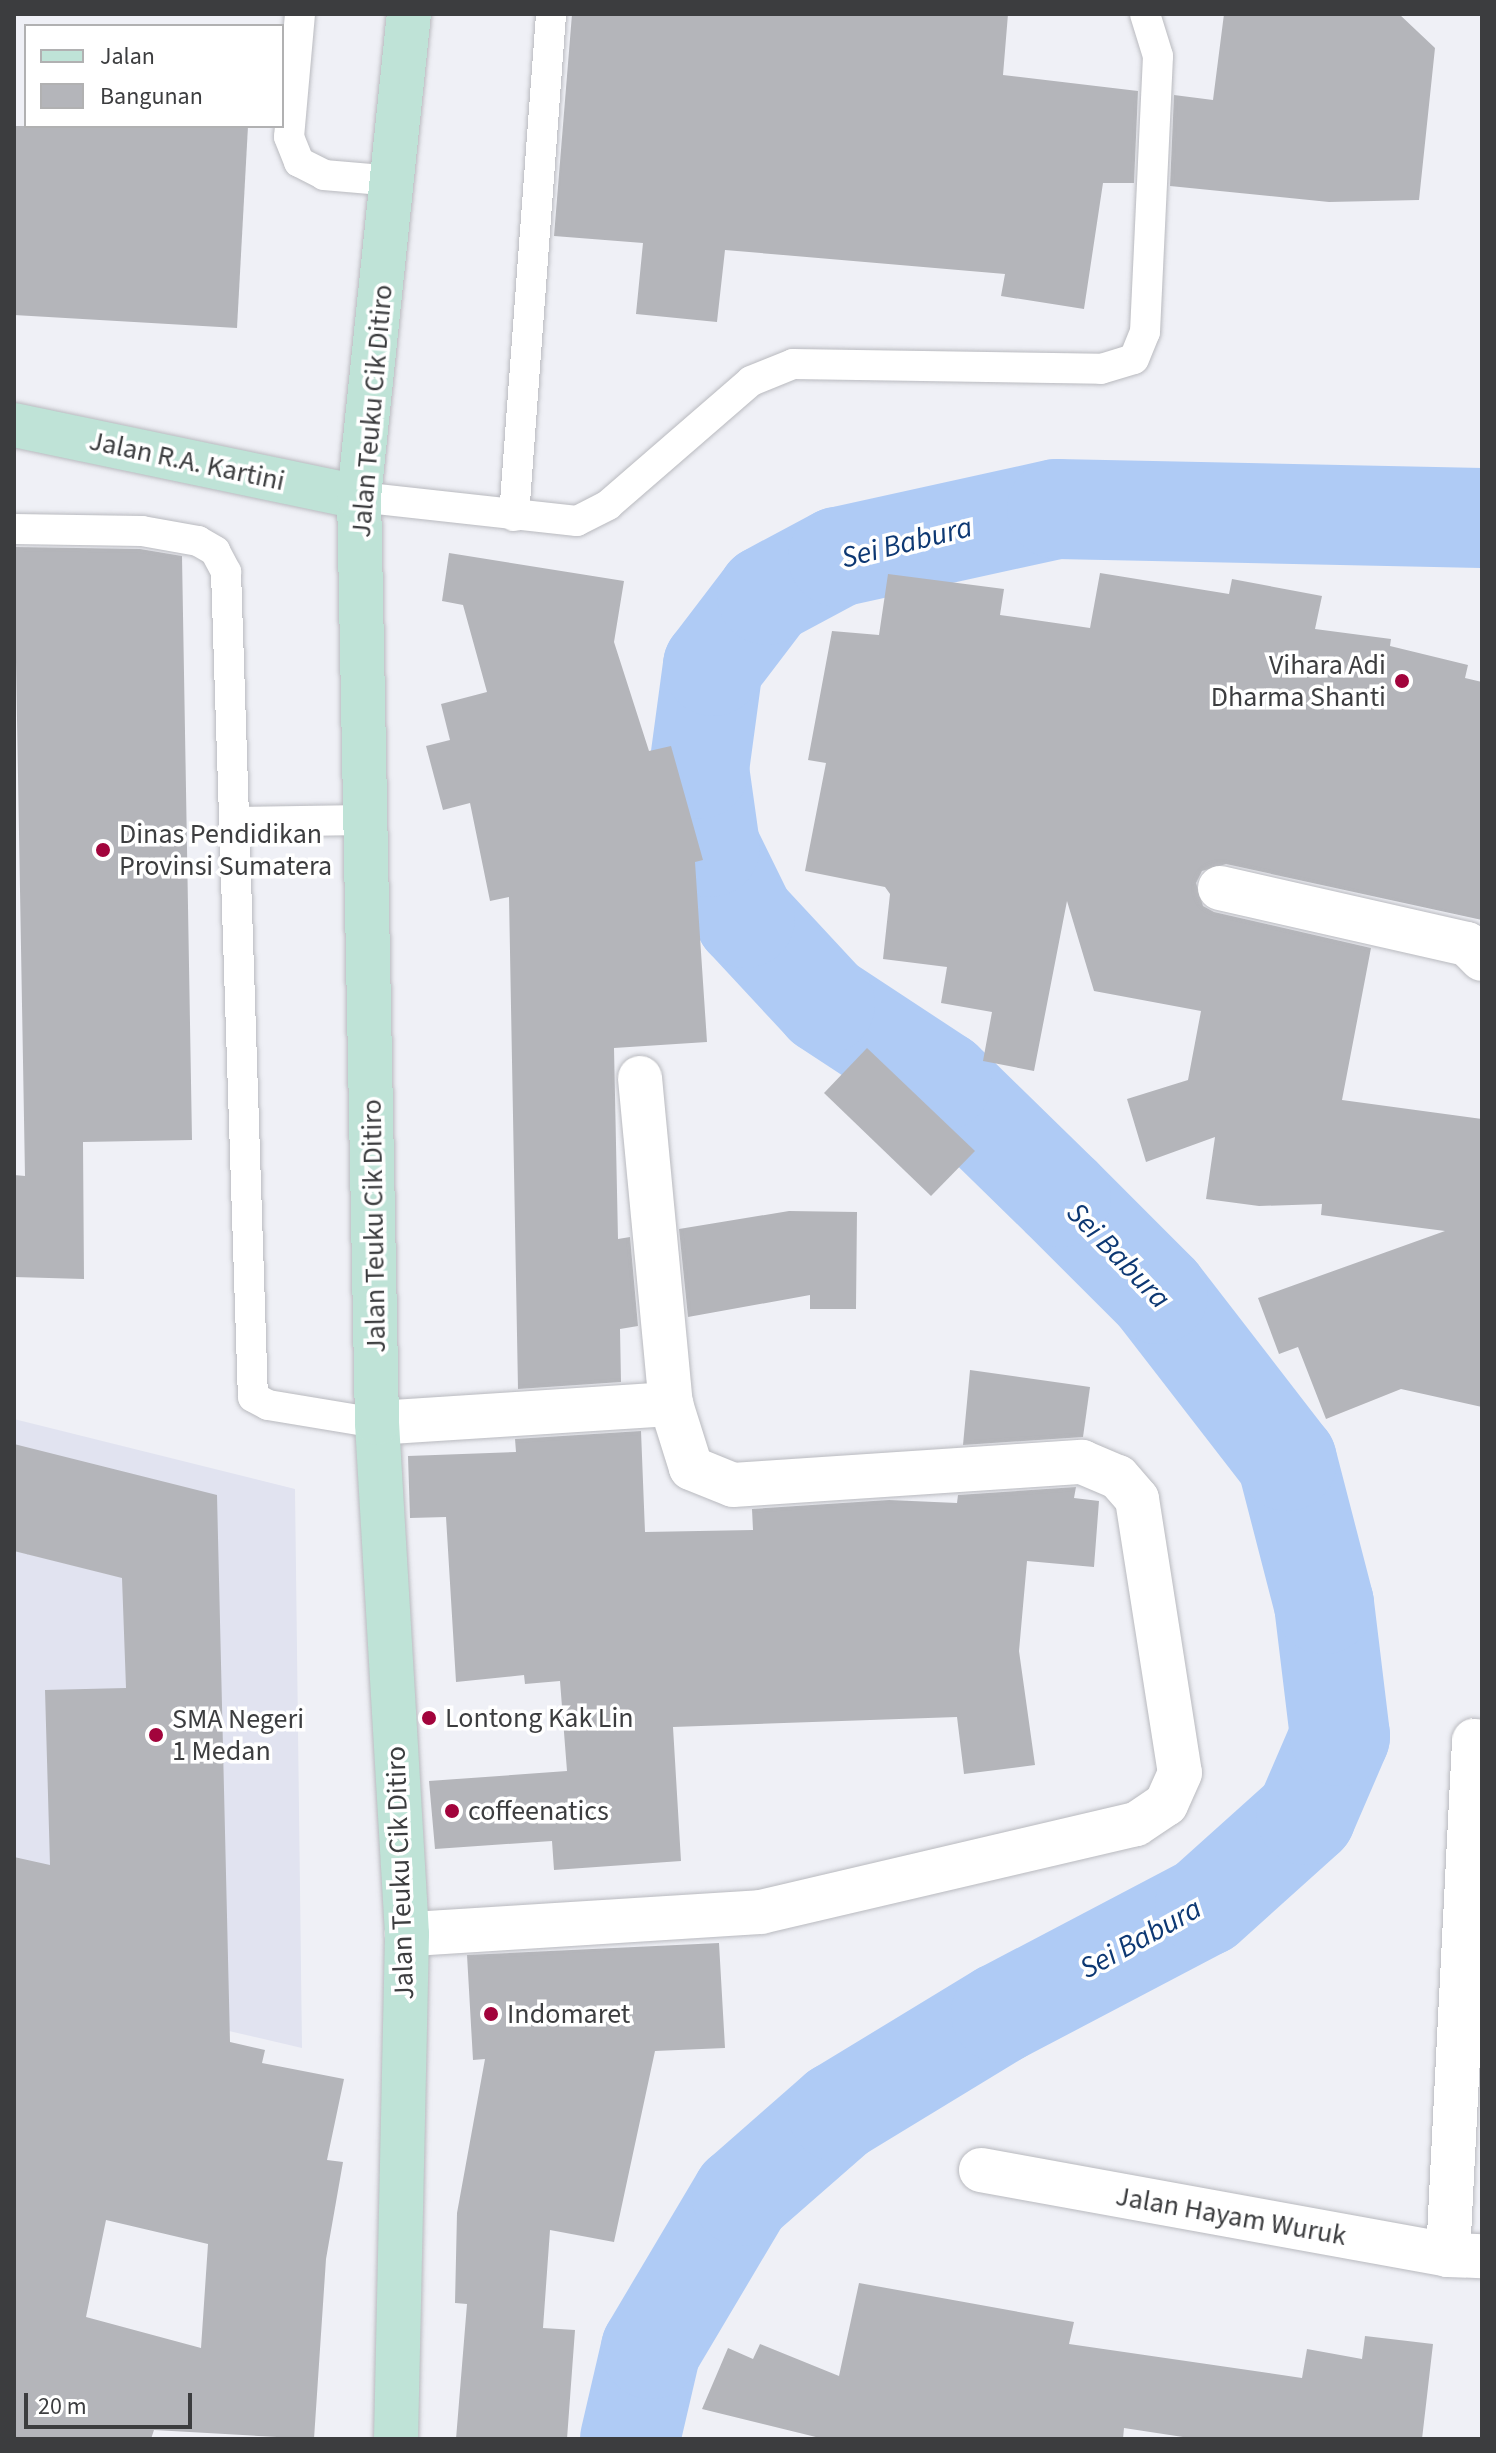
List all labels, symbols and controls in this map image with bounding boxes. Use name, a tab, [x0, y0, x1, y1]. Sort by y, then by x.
legend	[24, 24, 284, 128]
text: Jalan	[100, 39, 155, 74]
text: Bangunan	[100, 79, 203, 114]
street label: Jalan Teuku Cik Ditiro	[344, 283, 400, 539]
street label: Jalan R.A. Kartini	[86, 424, 288, 498]
water label: Sei Babura	[838, 509, 976, 577]
place label: Vihara Adi Dharma Shanti	[1211, 648, 1386, 714]
marker: Vihara Adi Dharma Shanti	[1393, 672, 1411, 690]
place label: Dinas Pendidikan Provinsi Sumatera	[119, 817, 332, 883]
marker: Dinas Pendidikan Provinsi Sumatera	[94, 841, 112, 859]
street label: Jalan Teuku Cik Ditiro	[355, 1099, 393, 1353]
water label: Sei Babura	[1059, 1195, 1177, 1317]
place label: Lontong Kak Lin	[445, 1701, 634, 1735]
place label: SMA Negeri 1 Medan	[172, 1702, 304, 1768]
marker: Lontong Kak Lin	[420, 1709, 438, 1727]
marker: SMA Negeri 1 Medan	[147, 1726, 165, 1744]
street label: Jalan Teuku Cik Ditiro	[379, 1746, 421, 2000]
place label: coffeenatics	[468, 1794, 609, 1828]
marker: coffeenatics	[443, 1802, 461, 1820]
water label: Sei Babura	[1074, 1891, 1208, 1987]
place label: Indomaret	[507, 1997, 630, 2031]
marker: Indomaret	[482, 2005, 500, 2023]
street label: Jalan Hayam Wuruk	[1113, 2179, 1349, 2253]
scale bar	[28, 2377, 196, 2427]
text: 20 m	[38, 2389, 87, 2424]

